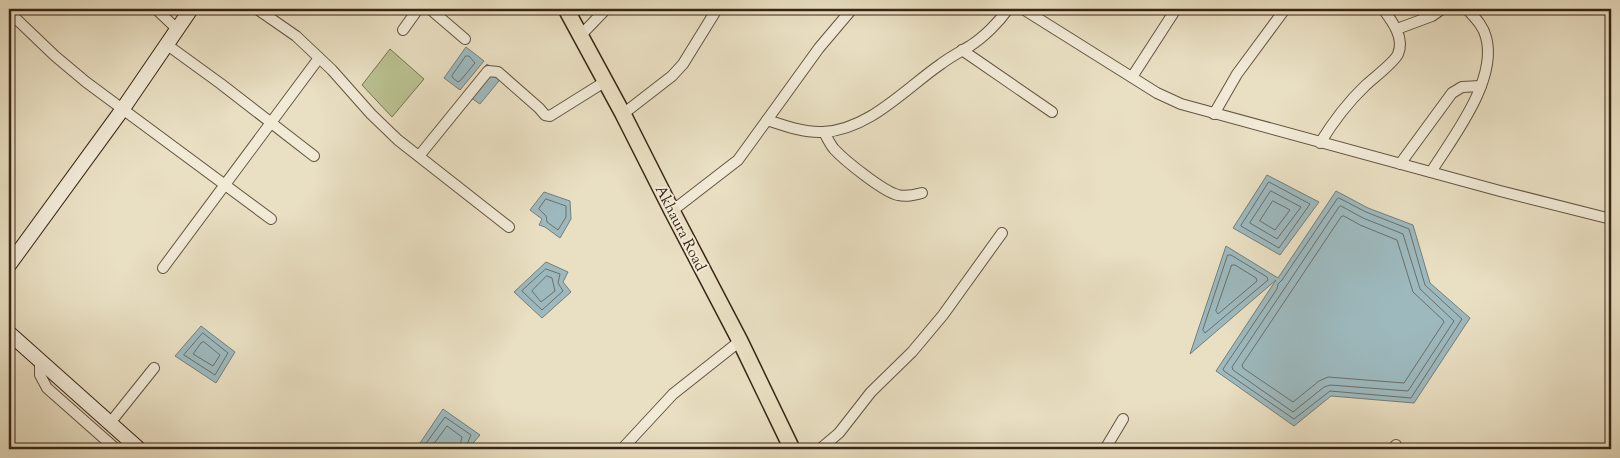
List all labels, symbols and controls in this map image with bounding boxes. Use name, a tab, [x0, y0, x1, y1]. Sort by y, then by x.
street label: Akhaura Road	[649, 182, 711, 276]

